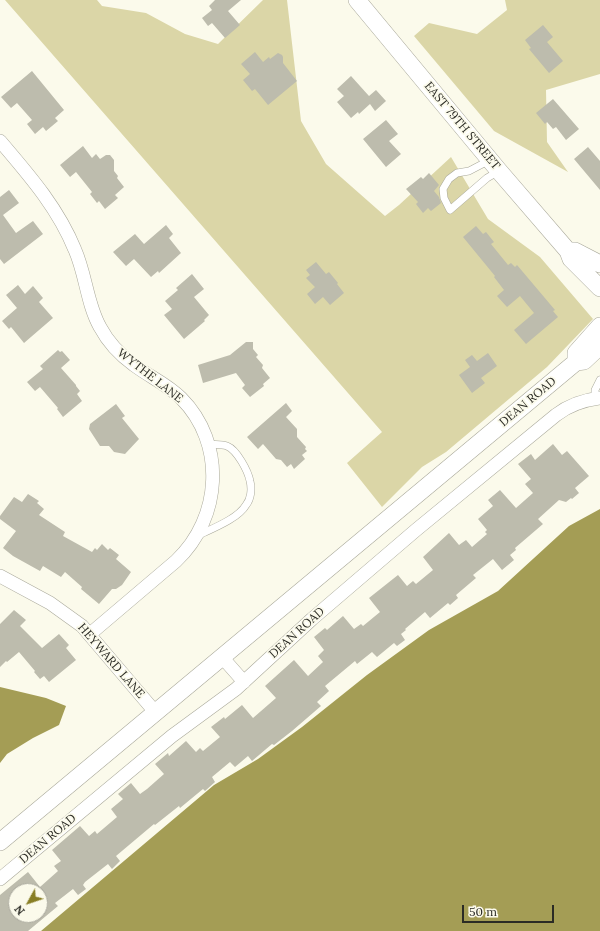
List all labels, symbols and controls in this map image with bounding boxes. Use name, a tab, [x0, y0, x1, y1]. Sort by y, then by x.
street label: EAST 79TH STREET	[421, 79, 503, 173]
street label: WYTHE LANE	[114, 346, 186, 406]
street label: DEAN ROAD	[497, 374, 559, 430]
street label: DEAN ROAD	[266, 604, 328, 662]
street label: HEYWARD LANE	[74, 621, 148, 701]
street label: DEAN ROAD	[17, 811, 79, 867]
north arrow	[8, 883, 48, 923]
scale bar	[464, 897, 556, 923]
text: N	[11, 902, 28, 918]
text: 50 m	[469, 904, 497, 919]

